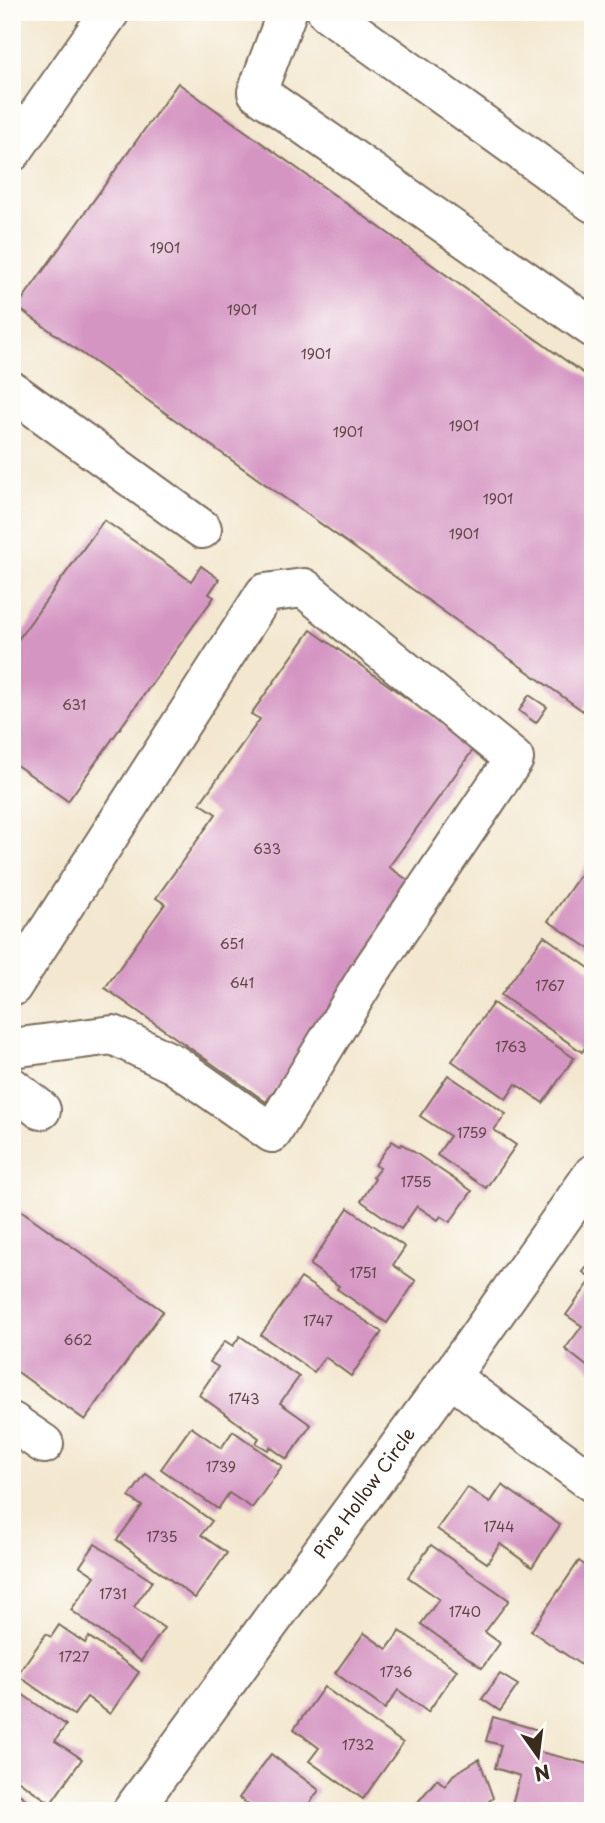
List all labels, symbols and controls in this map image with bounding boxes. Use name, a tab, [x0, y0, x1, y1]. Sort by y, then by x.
house number: 1901	[150, 237, 180, 258]
house number: 1901	[227, 299, 257, 320]
house number: 1901	[301, 343, 331, 364]
house number: 1901	[449, 415, 479, 436]
house number: 1901	[333, 421, 363, 442]
house number: 1901	[483, 488, 513, 509]
house number: 1901	[449, 523, 479, 544]
house number: 631	[62, 694, 86, 715]
house number: 633	[253, 838, 281, 859]
house number: 651	[220, 933, 244, 954]
house number: 641	[230, 972, 254, 993]
house number: 1767	[535, 975, 565, 996]
house number: 1763	[495, 1036, 527, 1057]
house number: 1759	[457, 1122, 487, 1143]
house number: 1755	[401, 1171, 431, 1192]
house number: 1751	[349, 1262, 377, 1283]
house number: 1747	[303, 1310, 333, 1331]
house number: 662	[64, 1329, 92, 1350]
house number: 1743	[228, 1388, 260, 1409]
street label: Pine Hollow Circle	[306, 1421, 421, 1564]
house number: 1739	[206, 1456, 236, 1477]
house number: 1744	[483, 1516, 515, 1537]
house number: 1735	[147, 1526, 177, 1547]
house number: 1731	[99, 1583, 127, 1604]
house number: 1740	[449, 1601, 481, 1622]
house number: 1727	[59, 1646, 89, 1667]
house number: 1736	[380, 1661, 413, 1682]
north arrow	[504, 1722, 574, 1792]
house number: 1732	[342, 1734, 374, 1755]
text: N	[532, 1758, 553, 1789]

